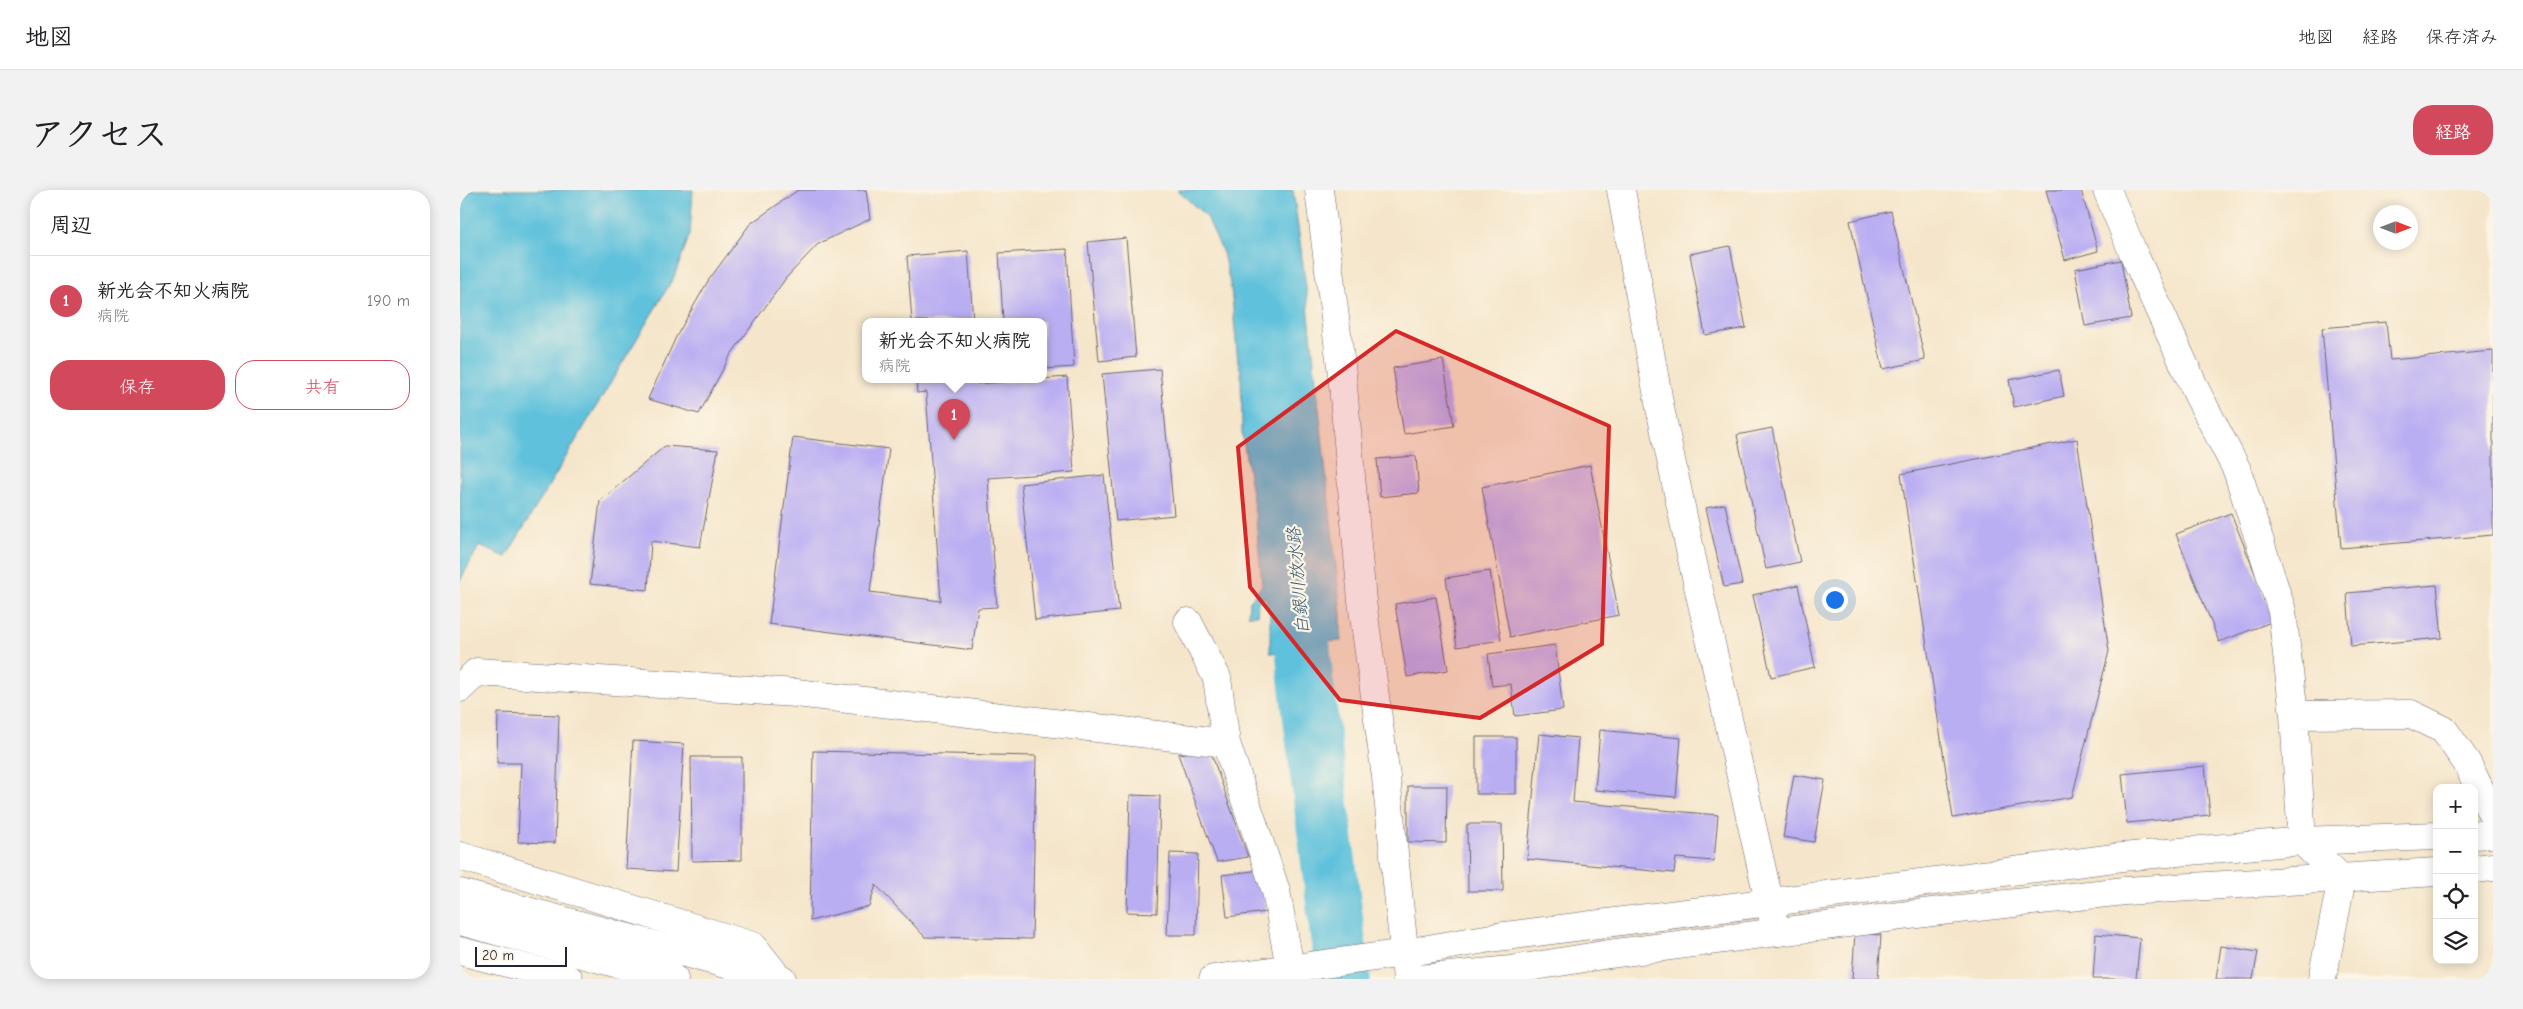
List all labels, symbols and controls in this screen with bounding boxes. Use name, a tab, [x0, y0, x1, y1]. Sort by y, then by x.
text: 地図	[25, 23, 73, 51]
text: 地図	[2298, 27, 2334, 48]
text: 経路	[2362, 27, 2398, 48]
text: 保存済み	[2426, 27, 2498, 48]
button: 経路	[2413, 105, 2493, 155]
text: アクセス	[30, 114, 168, 155]
north arrow	[2373, 205, 2418, 250]
text: 周辺	[50, 213, 92, 237]
text: 新光会不知火病院	[97, 280, 249, 302]
text: 1	[63, 292, 69, 310]
text: 190 m	[367, 292, 410, 310]
text: 病院	[97, 307, 129, 325]
popup	[862, 318, 1047, 383]
text: 新光会不知火病院	[878, 330, 1031, 352]
text: 病院	[878, 357, 911, 375]
button: 保存	[50, 360, 225, 410]
button: 共有	[235, 360, 410, 410]
pin: 1	[938, 399, 970, 440]
water label: 白銀川放水路	[1283, 525, 1314, 636]
your location	[1822, 587, 1848, 613]
map controls	[2433, 784, 2478, 964]
button: +	[2433, 784, 2478, 829]
button: −	[2433, 829, 2478, 874]
button: locate	[2433, 874, 2478, 919]
button: layers	[2433, 919, 2478, 964]
scale bar	[475, 944, 568, 967]
text: 20 m	[482, 947, 514, 964]

